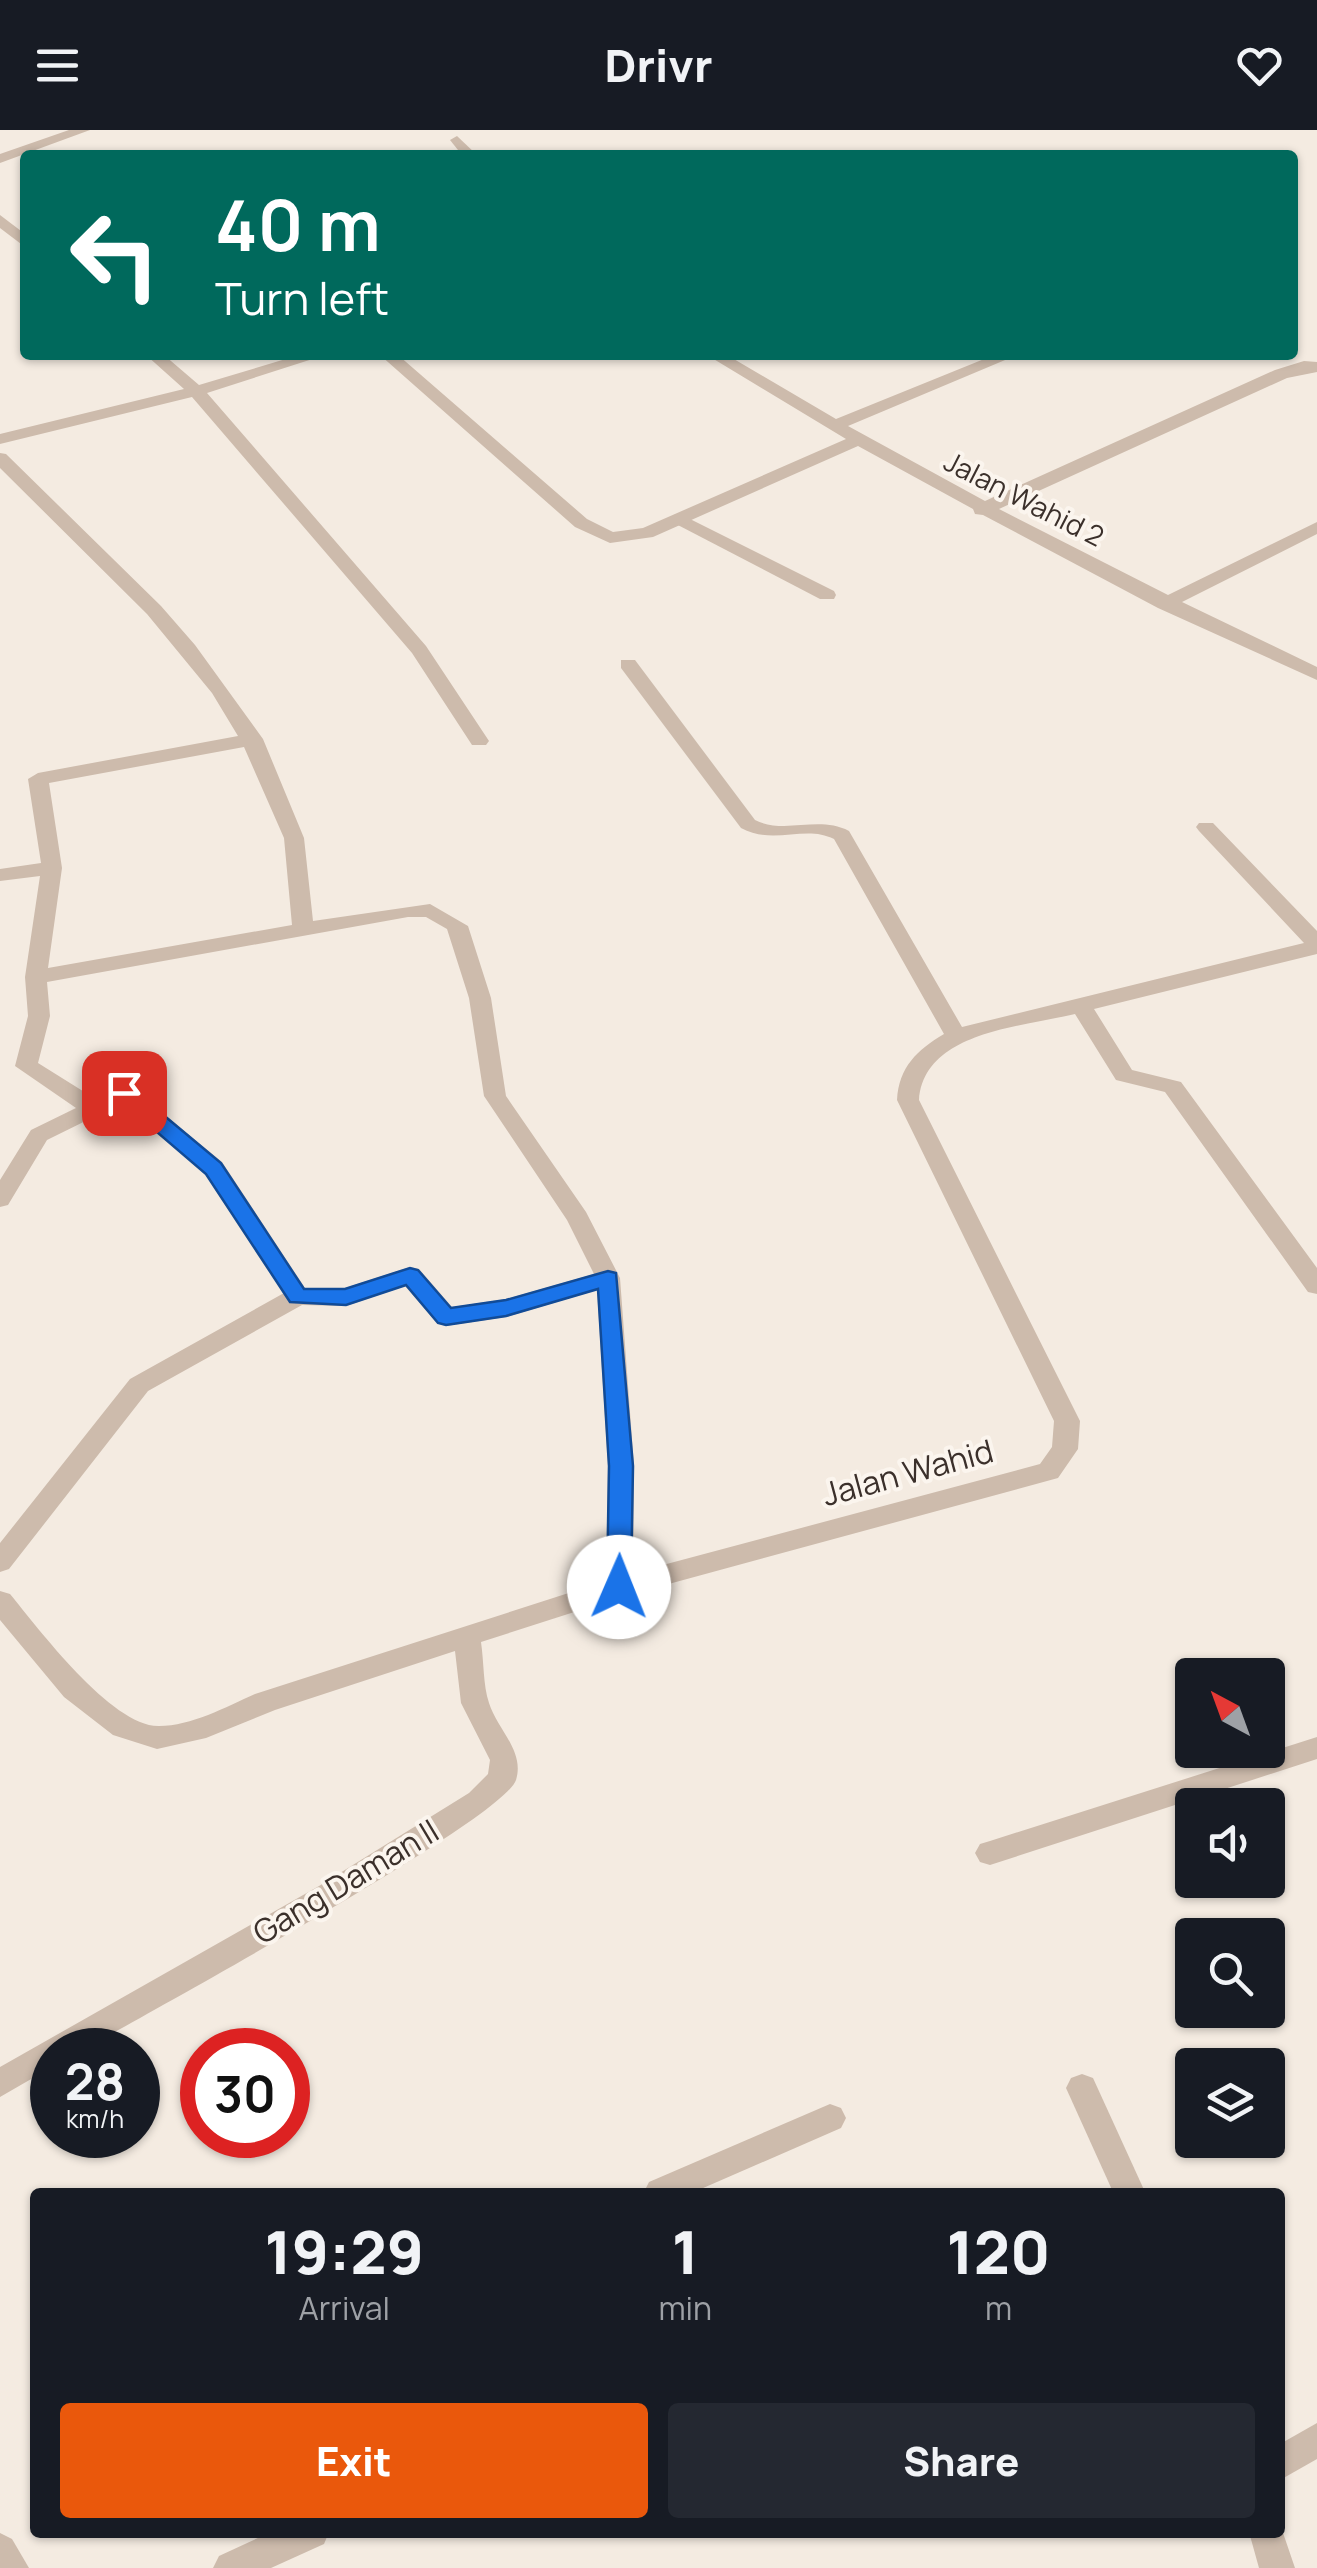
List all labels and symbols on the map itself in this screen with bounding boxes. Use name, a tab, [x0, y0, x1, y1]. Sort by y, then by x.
street label: Jalan Wahid 2	[938, 442, 1111, 555]
pin	[82, 1051, 167, 1136]
street label: Jalan Wahid	[818, 1428, 998, 1516]
position arrow	[567, 1535, 671, 1639]
north arrow	[1175, 1658, 1285, 1768]
street label: Gang Daman II	[244, 1808, 446, 1954]
speed limit sign: 30	[180, 2028, 310, 2158]

